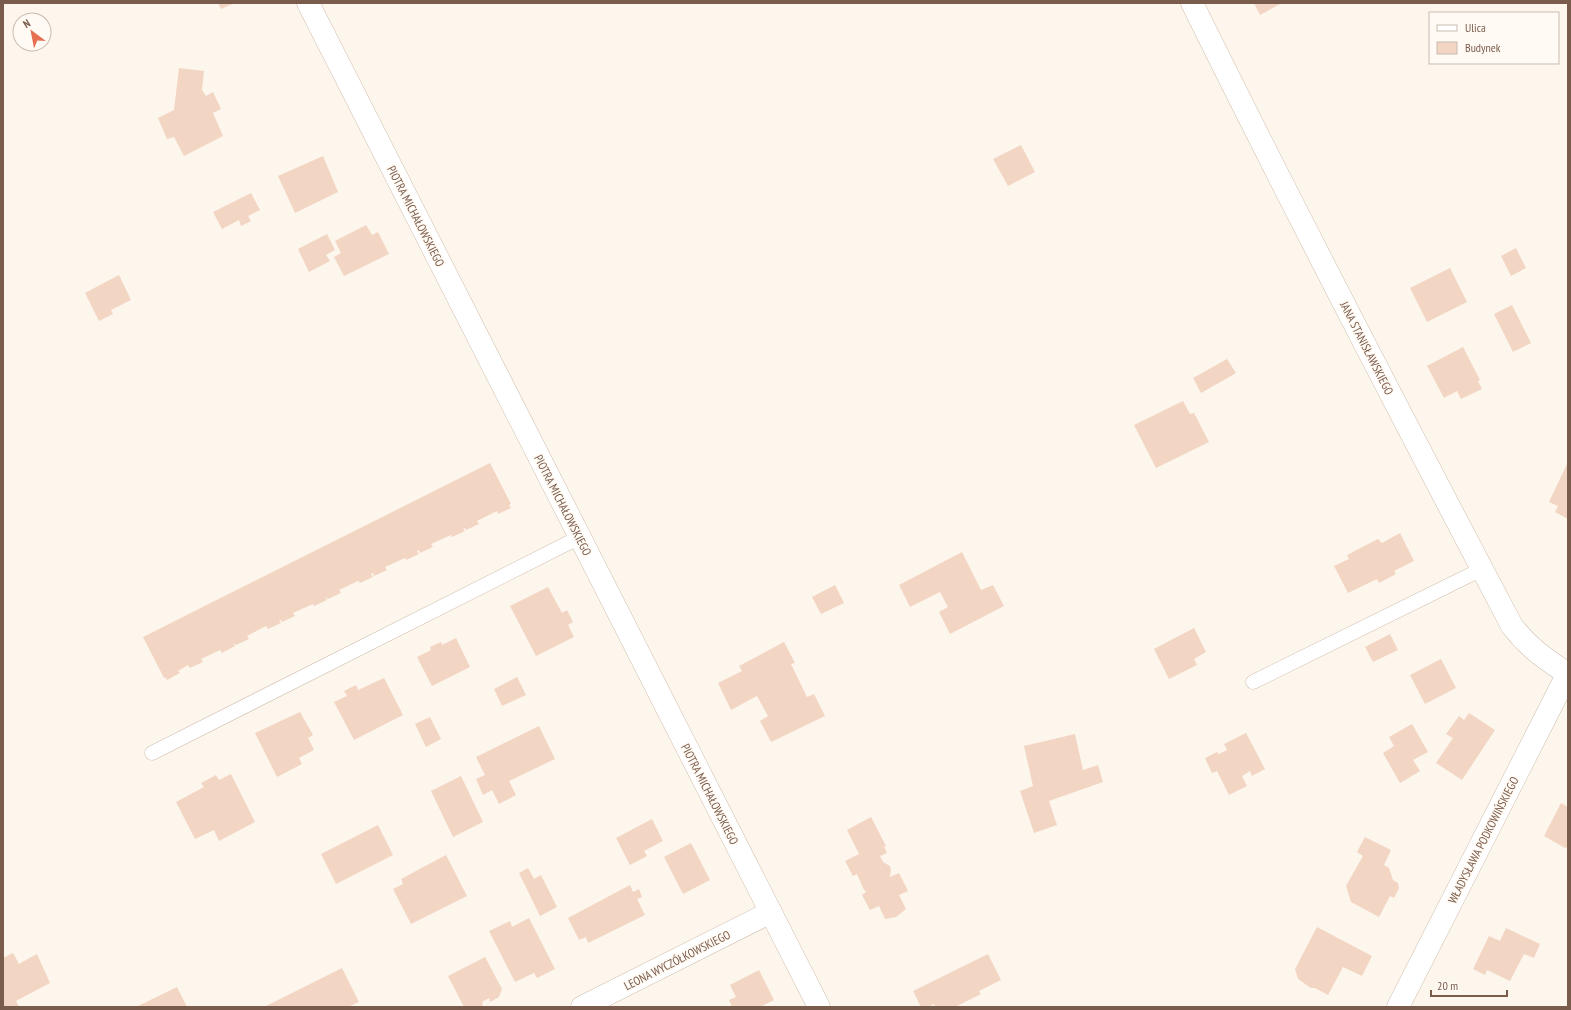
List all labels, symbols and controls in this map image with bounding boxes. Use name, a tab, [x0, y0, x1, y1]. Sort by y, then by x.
north arrow	[12, 12, 52, 52]
legend	[1429, 12, 1559, 64]
text: N	[20, 16, 33, 31]
text: Ulica	[1465, 20, 1486, 35]
text: Budynek	[1465, 40, 1501, 55]
street label: PIOTRA MICHAŁOWSKIEGO	[384, 163, 448, 269]
street label: JANA STANISŁAWSKIEGO	[1337, 298, 1397, 398]
street label: PIOTRA MICHAŁOWSKIEGO	[531, 452, 595, 558]
street label: PIOTRA MICHAŁOWSKIEGO	[678, 741, 742, 847]
street label: WŁADYSŁAWA PODKOWIŃSKIEGO	[1444, 774, 1522, 906]
street label: LEONA WYCZÓŁKOWSKIEGO	[621, 927, 733, 993]
scale bar	[1431, 972, 1507, 998]
text: 20 m	[1437, 978, 1458, 993]

